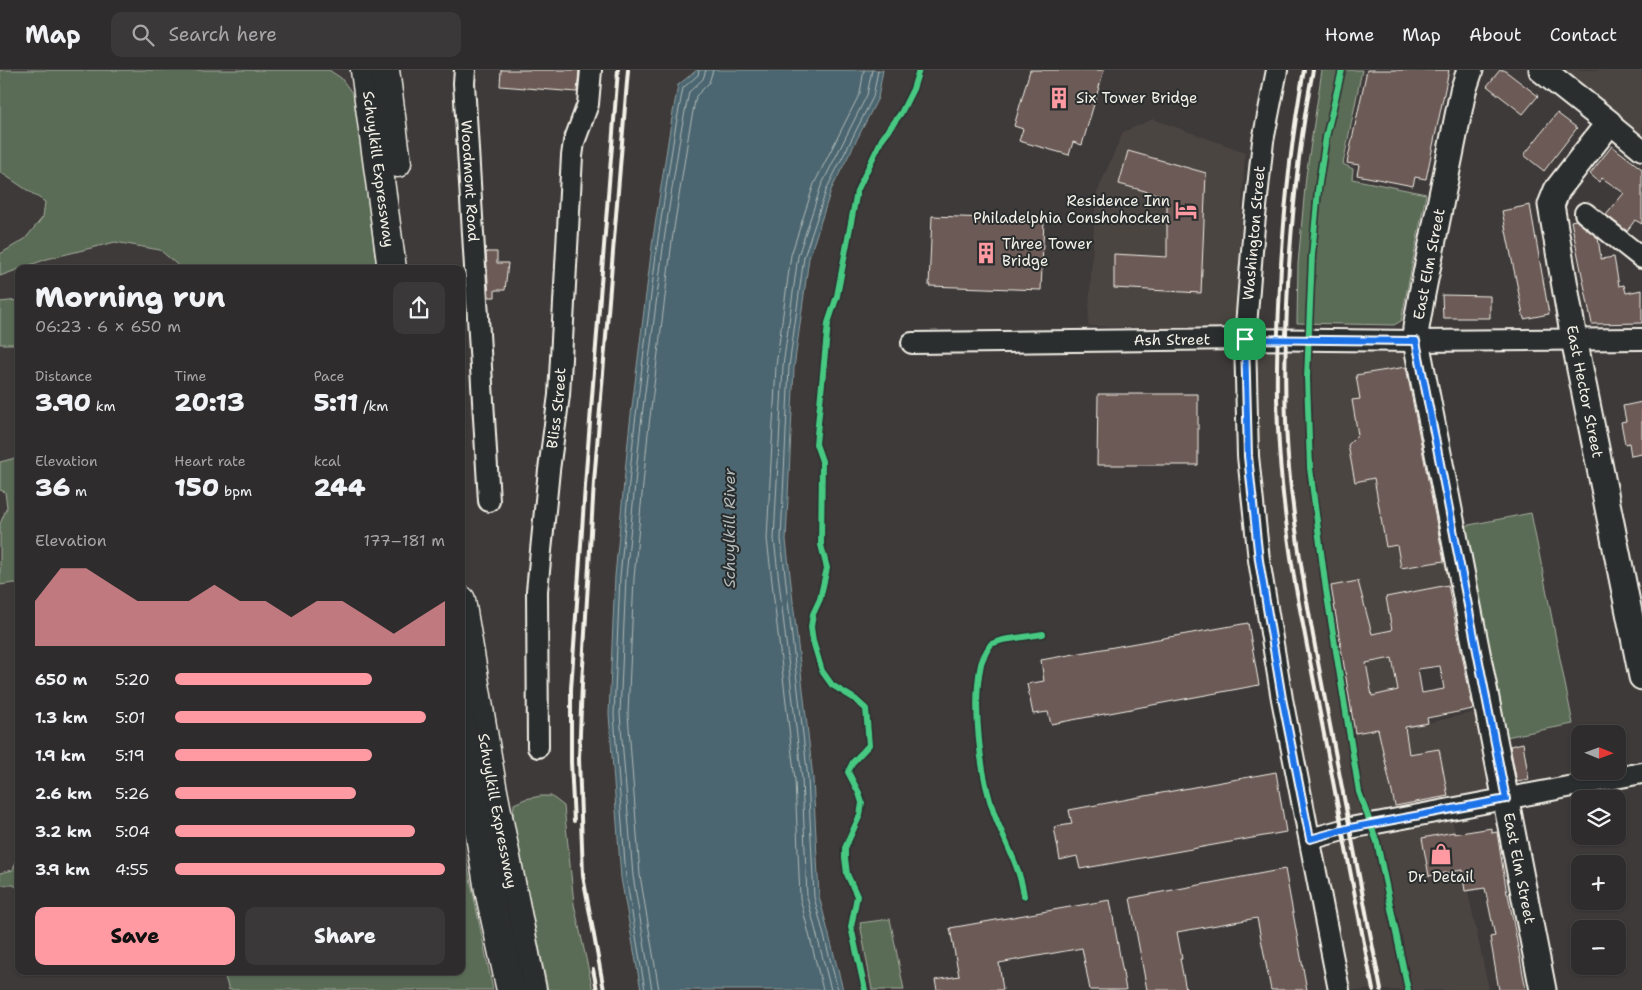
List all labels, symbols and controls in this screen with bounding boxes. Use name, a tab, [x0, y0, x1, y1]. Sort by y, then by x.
search box	[111, 12, 461, 57]
text: Map	[25, 19, 81, 51]
icon: search	[129, 21, 157, 49]
text: Search here	[169, 22, 277, 47]
text: Home	[1325, 23, 1374, 47]
text: Map	[1402, 23, 1441, 47]
text: About	[1469, 23, 1522, 47]
text: Contact	[1550, 23, 1617, 47]
building icon: Six Tower Bridge	[1046, 85, 1072, 111]
place label: Six Tower Bridge	[1076, 88, 1198, 108]
street label: Schuylkill Expressway	[358, 90, 399, 249]
street label: Woodmont Road	[456, 119, 483, 243]
street label: Washington Street	[1238, 165, 1270, 301]
place label: Residence Inn Philadelphia Conshohocken	[973, 191, 1170, 228]
hotel icon: Residence Inn Philadelphia Conshohocken	[1173, 197, 1199, 223]
street label: East Elm Street	[1408, 207, 1450, 321]
place label: Three Tower Bridge	[1002, 234, 1093, 271]
building icon: Three Tower Bridge	[973, 240, 999, 266]
text: Morning run	[35, 278, 225, 316]
button: share	[393, 282, 445, 334]
text: 06:23 · 6 × 650 m	[35, 316, 181, 337]
pin	[1224, 318, 1266, 360]
street label: East Hector Street	[1562, 324, 1608, 460]
icon: arrive	[1231, 325, 1259, 353]
street label: Ash Street	[1134, 329, 1210, 350]
text: Distance	[35, 367, 92, 385]
text: Time	[174, 367, 206, 385]
text: Pace	[314, 367, 344, 385]
street label: Bliss Street	[542, 367, 570, 450]
text: 3.90	[35, 385, 91, 419]
text: 20:13	[174, 385, 245, 419]
text: 5:11	[314, 385, 359, 419]
text: km	[91, 397, 116, 415]
text: /km	[359, 397, 388, 415]
text: Elevation	[35, 452, 98, 470]
text: Heart rate	[174, 452, 246, 470]
text: kcal	[314, 452, 341, 470]
water label: Schuylkill River	[719, 468, 740, 588]
text: 36	[35, 470, 70, 504]
text: 150	[174, 470, 219, 504]
text: 244	[314, 470, 365, 504]
text: m	[70, 482, 87, 500]
text: bpm	[219, 482, 252, 500]
text: Elevation	[35, 530, 107, 551]
text: 177–181 m	[364, 530, 445, 551]
text: 650 m	[35, 669, 87, 690]
text: 5:20	[115, 669, 150, 690]
text: 1.3 km	[35, 707, 88, 728]
text: 5:01	[115, 707, 145, 728]
north arrow	[1571, 725, 1626, 780]
map controls	[1571, 725, 1626, 975]
street label: Schuylkill Expressway	[473, 732, 522, 890]
text: 1.9 km	[35, 745, 86, 766]
text: 5:19	[115, 745, 145, 766]
text: 2.6 km	[35, 783, 92, 804]
text: 5:26	[115, 783, 149, 804]
button: layers	[1571, 790, 1626, 845]
street label: East Elm Street	[1498, 811, 1540, 926]
text: 3.2 km	[35, 821, 92, 842]
text: 5:04	[115, 821, 150, 842]
shop icon: Dr. Detail	[1428, 841, 1454, 867]
button: +	[1571, 855, 1626, 910]
text: 3.9 km	[35, 859, 90, 880]
text: 4:55	[115, 859, 149, 880]
place label: Dr. Detail	[1408, 867, 1475, 887]
button: Save	[35, 907, 235, 965]
button: Share	[245, 907, 445, 965]
button: −	[1571, 920, 1626, 975]

